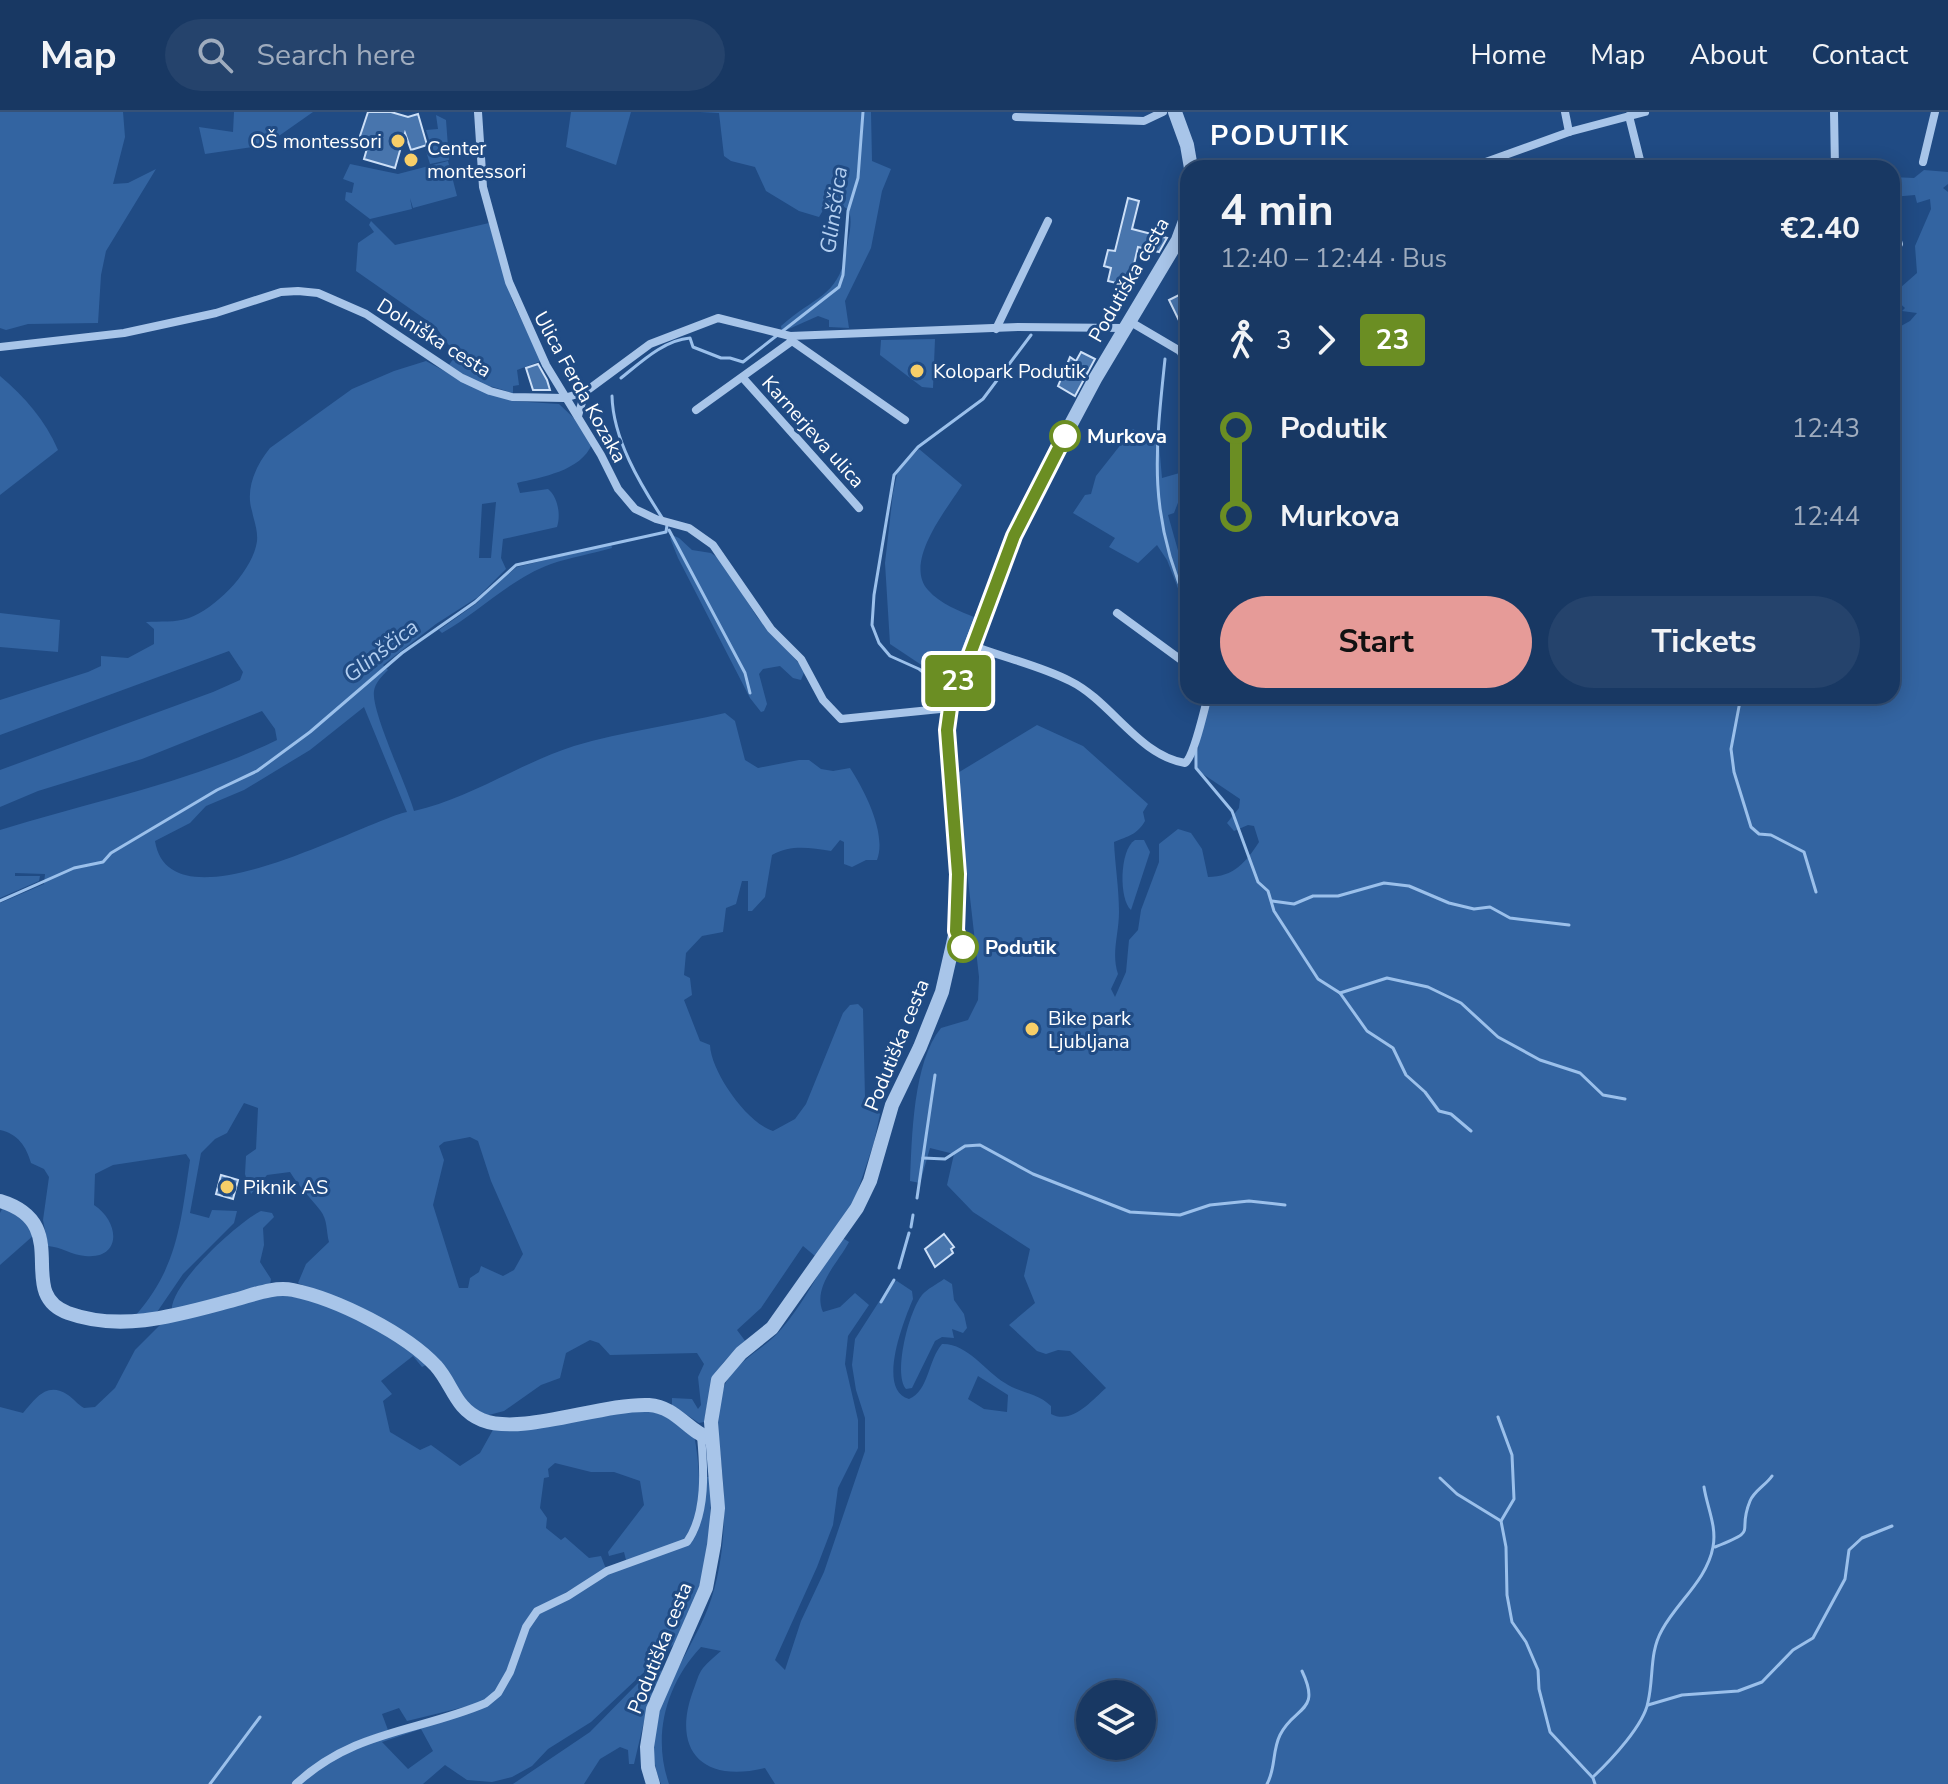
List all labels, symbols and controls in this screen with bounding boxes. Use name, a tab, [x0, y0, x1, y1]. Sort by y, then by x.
search box	[165, 19, 725, 91]
text: Map	[40, 30, 117, 81]
icon: search	[193, 33, 237, 77]
text: Search here	[257, 35, 416, 76]
text: Home	[1471, 36, 1546, 74]
text: Map	[1590, 36, 1645, 74]
text: About	[1689, 36, 1767, 74]
text: Contact	[1811, 36, 1908, 74]
district label: PODUTIK	[1210, 117, 1350, 155]
place label: OŠ montessori	[250, 128, 382, 155]
marker: OŠ montessori	[389, 132, 407, 150]
place label: Center montessori	[427, 135, 526, 185]
marker: Center montessori	[402, 151, 420, 169]
water label: Glinščica	[813, 164, 855, 256]
text: 4 min	[1220, 181, 1334, 241]
text: €2.40	[1781, 208, 1860, 249]
street label: Podutiška cesta	[1082, 213, 1176, 347]
text: 12:40 – 12:44 · Bus	[1220, 241, 1447, 276]
street label: Dolniška cesta	[372, 292, 496, 384]
street label: Ulica Ferda Kozaka	[527, 306, 633, 468]
icon: walk	[1220, 318, 1264, 362]
icon: forward	[1304, 318, 1348, 362]
text: 23	[1376, 321, 1409, 359]
text: 3	[1276, 323, 1292, 358]
place label: Kolopark Podutik	[933, 358, 1087, 385]
marker: Kolopark Podutik	[908, 362, 926, 380]
street label: Karnerjeva ulica	[755, 370, 871, 494]
text: Podutik	[1280, 408, 1387, 449]
text: 12:43	[1792, 411, 1860, 446]
marker: Murkova	[1050, 421, 1080, 451]
place label: Murkova	[1087, 423, 1167, 450]
text: Murkova	[1280, 496, 1400, 537]
text: 12:44	[1792, 499, 1860, 534]
button: Start	[1220, 596, 1532, 688]
button: Tickets	[1548, 596, 1860, 688]
water label: Glinščica	[337, 612, 425, 690]
line badge: 23	[922, 655, 994, 707]
text: 23	[941, 662, 975, 700]
marker: Podutik	[948, 932, 978, 962]
place label: Podutik	[985, 934, 1057, 961]
street label: Podutiška cesta	[858, 975, 936, 1115]
place label: Bike park Ljubljana	[1048, 1005, 1132, 1055]
marker: Bike park Ljubljana	[1023, 1020, 1041, 1038]
place label: Piknik AS	[243, 1174, 328, 1201]
marker: Piknik AS	[218, 1178, 236, 1196]
street label: Podutiška cesta	[621, 1578, 699, 1718]
map controls	[1076, 1680, 1156, 1760]
button: layers	[1076, 1680, 1156, 1760]

